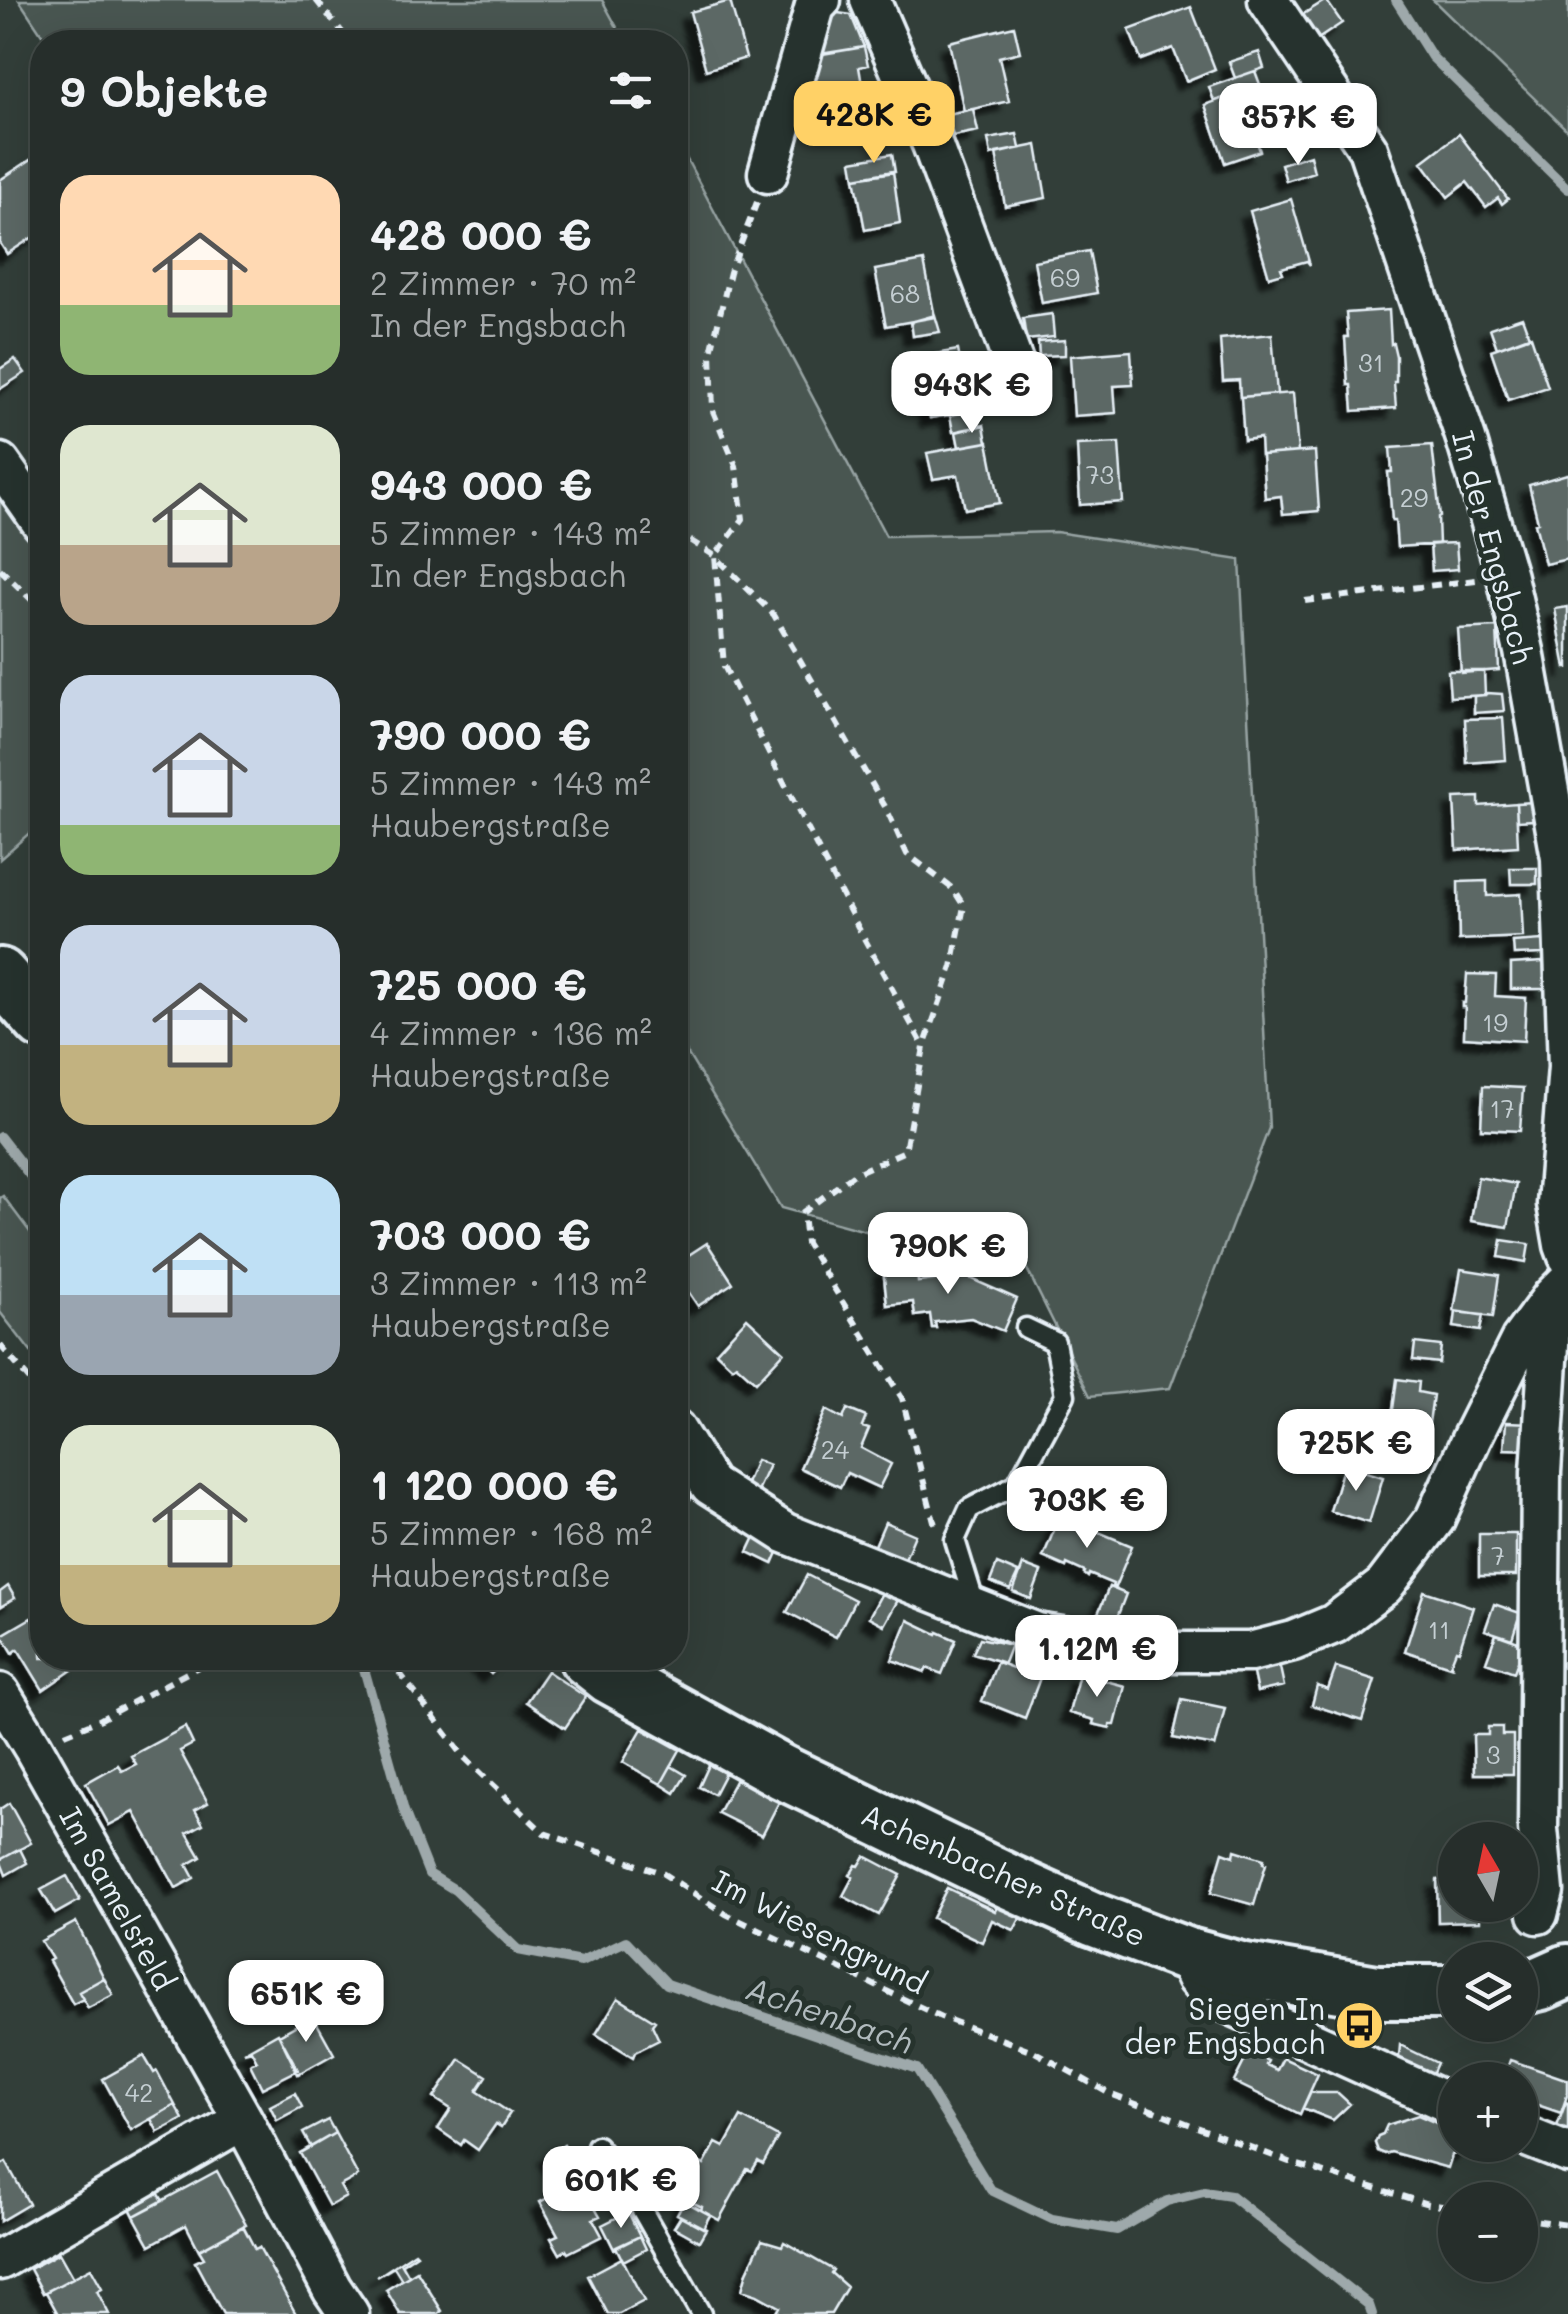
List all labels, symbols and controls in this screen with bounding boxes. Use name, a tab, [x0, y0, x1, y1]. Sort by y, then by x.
text: 9 Objekte	[60, 63, 268, 118]
icon: filters	[603, 63, 658, 118]
pin: 428K €	[793, 81, 955, 166]
pin: 357K €	[1217, 83, 1379, 168]
text: 428K €	[816, 92, 932, 134]
text: 357K €	[1241, 94, 1355, 136]
text: 428 000 €	[370, 206, 591, 261]
icon: home	[140, 215, 260, 335]
text: 2 Zimmer · 70 m²	[370, 261, 636, 303]
house number: 69	[1050, 261, 1080, 293]
house number: 68	[890, 277, 920, 309]
text: In der Engsbach	[370, 303, 626, 345]
house number: 31	[1358, 346, 1384, 378]
pin: 943K €	[891, 351, 1053, 436]
text: 943K €	[913, 362, 1031, 404]
street label: In der Engsbach	[1444, 426, 1544, 668]
text: 943 000 €	[370, 456, 592, 511]
house number: 73	[1086, 458, 1114, 490]
icon: home	[140, 465, 260, 585]
house number: 29	[1400, 481, 1429, 513]
text: 5 Zimmer · 143 m²	[370, 511, 651, 553]
text: In der Engsbach	[370, 553, 626, 595]
text: 790 000 €	[370, 706, 591, 761]
icon: home	[140, 715, 260, 835]
text: 5 Zimmer · 143 m²	[370, 761, 651, 803]
text: Haubergstraße	[370, 803, 611, 845]
text: 725 000 €	[370, 956, 587, 1011]
icon: home	[140, 965, 260, 1085]
house number: 19	[1482, 1006, 1508, 1038]
text: 4 Zimmer · 136 m²	[370, 1011, 652, 1053]
text: Haubergstraße	[370, 1053, 611, 1095]
house number: 17	[1489, 1092, 1515, 1124]
text: 703 000 €	[370, 1206, 591, 1261]
pin: 790K €	[867, 1212, 1029, 1297]
icon: home	[140, 1215, 260, 1335]
text: 790K €	[890, 1223, 1006, 1265]
text: 3 Zimmer · 113 m²	[370, 1261, 647, 1303]
text: Haubergstraße	[370, 1303, 611, 1345]
pin: 725K €	[1275, 1409, 1437, 1494]
text: 725K €	[1300, 1420, 1412, 1462]
house number: 24	[821, 1433, 850, 1465]
text: 1 120 000 €	[370, 1456, 618, 1511]
icon: home	[140, 1465, 260, 1585]
pin: 703K €	[1006, 1466, 1168, 1551]
text: 703K €	[1029, 1477, 1145, 1519]
text: 5 Zimmer · 168 m²	[370, 1511, 652, 1553]
house number: 7	[1491, 1539, 1505, 1571]
text: Haubergstraße	[370, 1553, 611, 1595]
house number: 11	[1428, 1613, 1450, 1645]
pin: 1.12M €	[1005, 1615, 1189, 1700]
text: 1.12M €	[1037, 1626, 1157, 1668]
house number: 3	[1486, 1738, 1500, 1770]
street label: Achenbacher Straße	[855, 1793, 1153, 1955]
street label: Im Samelsfeld	[51, 1799, 185, 1997]
north arrow	[1438, 1822, 1538, 1922]
map controls	[1438, 1822, 1538, 2282]
street label: Im Wiesengrund	[706, 1860, 934, 2002]
button: layers	[1438, 1942, 1538, 2042]
pin: 651K €	[225, 1960, 387, 2045]
water label: Achenbach	[741, 1966, 919, 2062]
text: 651K €	[251, 1971, 361, 2013]
place label: Siegen In der Engsbach	[1125, 1988, 1325, 2062]
bus stop icon: Siegen In der Engsbach	[1334, 1999, 1386, 2051]
button: +	[1438, 2062, 1538, 2162]
house number: 42	[125, 2076, 153, 2108]
pin: 601K €	[540, 2146, 702, 2231]
text: 601K €	[565, 2157, 677, 2199]
button: −	[1438, 2182, 1538, 2282]

